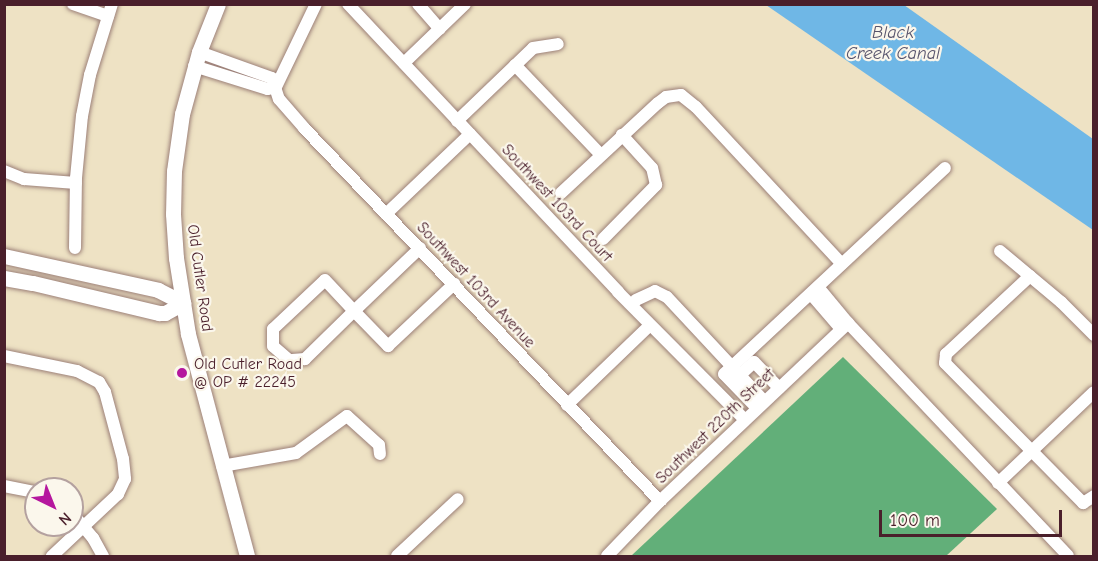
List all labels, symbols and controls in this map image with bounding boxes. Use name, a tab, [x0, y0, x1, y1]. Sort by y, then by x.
water label: Black Creek Canal	[846, 23, 940, 66]
street label: Southwest 103rd Court	[498, 140, 616, 266]
street label: Southwest 103rd Avenue	[413, 218, 539, 352]
street label: Old Cutler Road	[183, 223, 217, 333]
place label: Old Cutler Road @ OP # 22245	[194, 354, 302, 392]
street label: Southwest 220th Street	[652, 364, 778, 488]
marker: Old Cutler Road @ OP # 22245	[175, 366, 189, 380]
north arrow	[24, 477, 84, 537]
scale bar	[882, 498, 1065, 536]
text: N	[55, 509, 75, 529]
text: 100 m	[890, 510, 940, 531]

